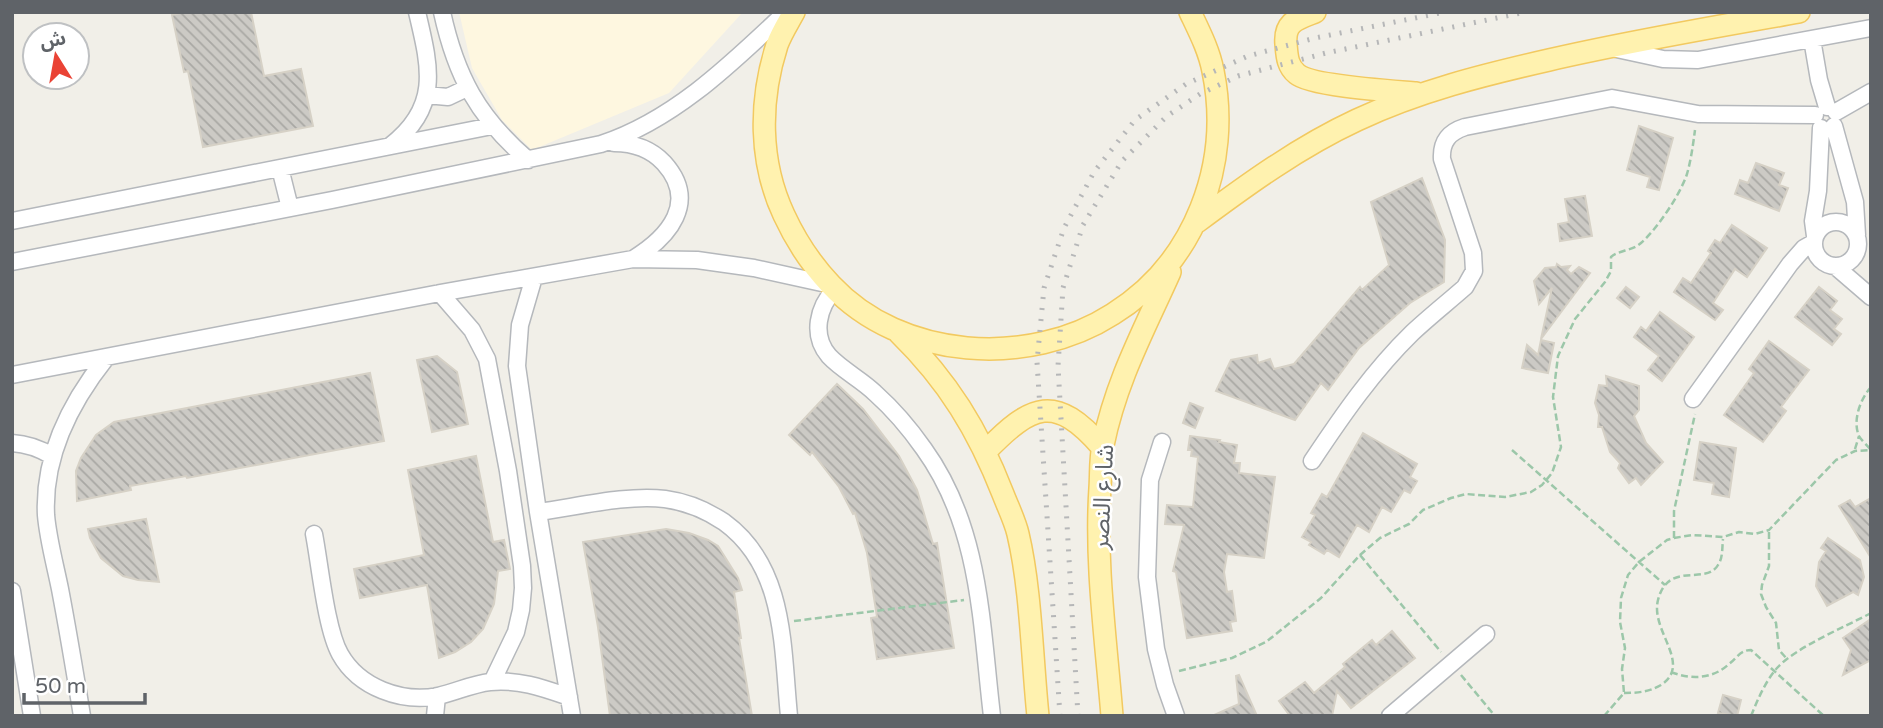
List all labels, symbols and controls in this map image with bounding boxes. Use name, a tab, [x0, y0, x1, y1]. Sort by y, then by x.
north arrow	[21, 21, 91, 91]
text: ش	[38, 27, 68, 54]
street label: شارع النصر	[1086, 444, 1122, 552]
scale bar	[24, 662, 145, 706]
text: 50 m	[35, 674, 86, 699]

